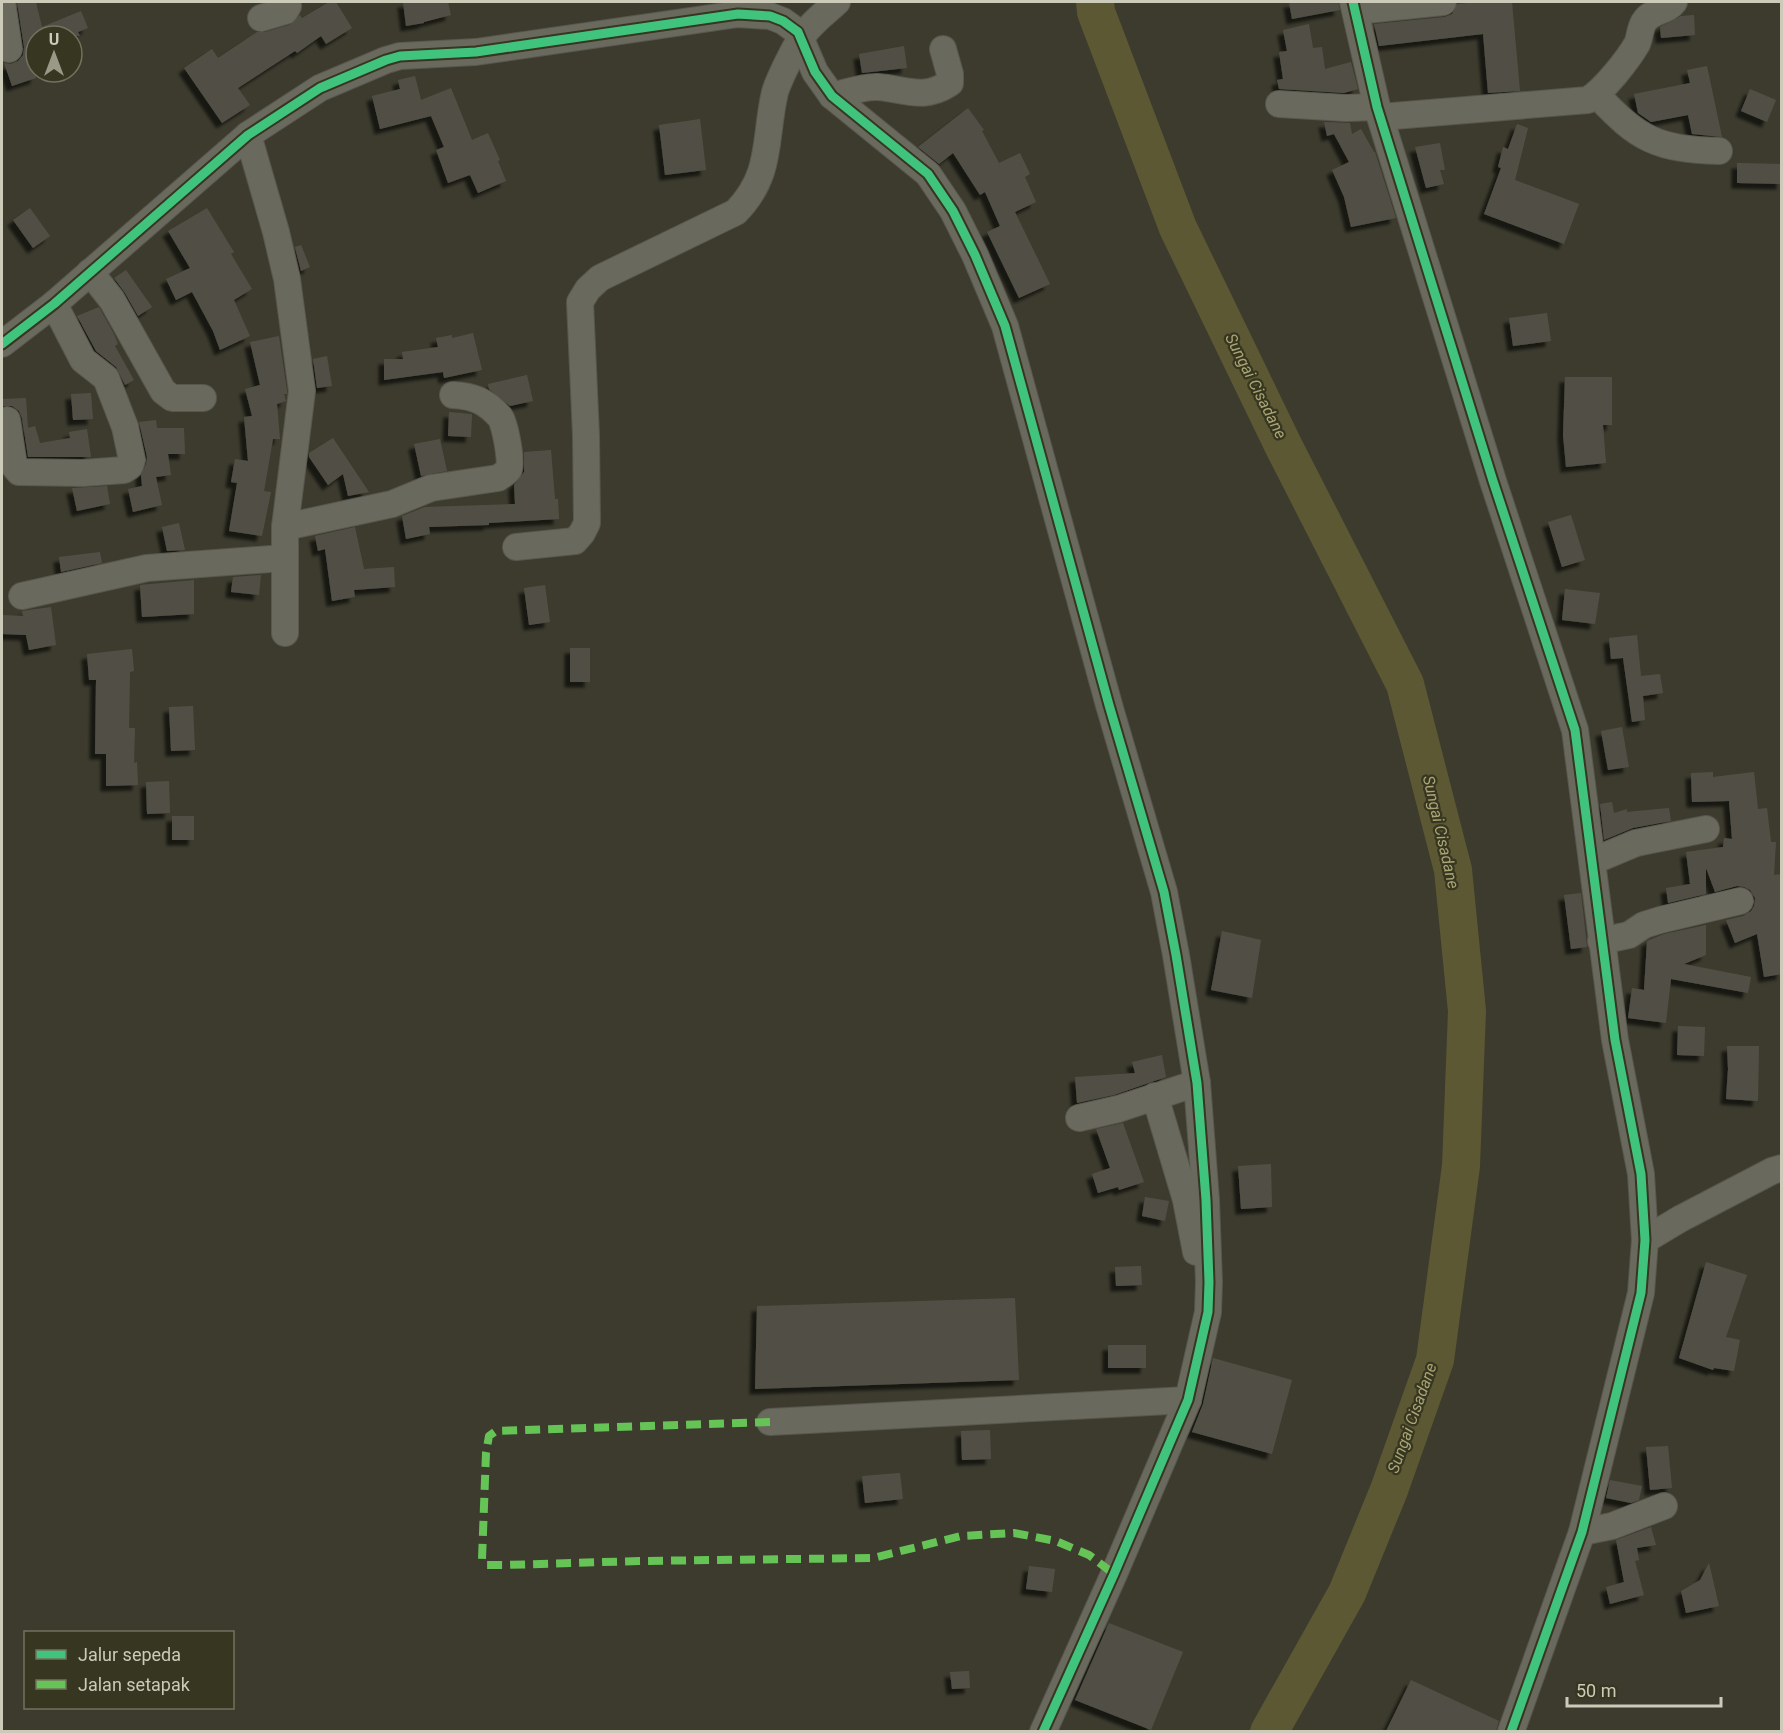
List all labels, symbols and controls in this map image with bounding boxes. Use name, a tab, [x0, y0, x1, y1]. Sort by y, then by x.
north arrow	[24, 24, 84, 84]
text: U	[49, 30, 59, 49]
water label: Sungai Cisadane	[1221, 330, 1291, 442]
water label: Sungai Cisadane	[1419, 774, 1463, 890]
water label: Sungai Cisadane	[1383, 1360, 1441, 1476]
legend	[24, 1631, 234, 1709]
text: Jalur sepeda	[78, 1644, 181, 1665]
scale bar	[1567, 1670, 1722, 1708]
text: Jalan setapak	[78, 1674, 191, 1695]
text: 50 m	[1576, 1680, 1616, 1701]

